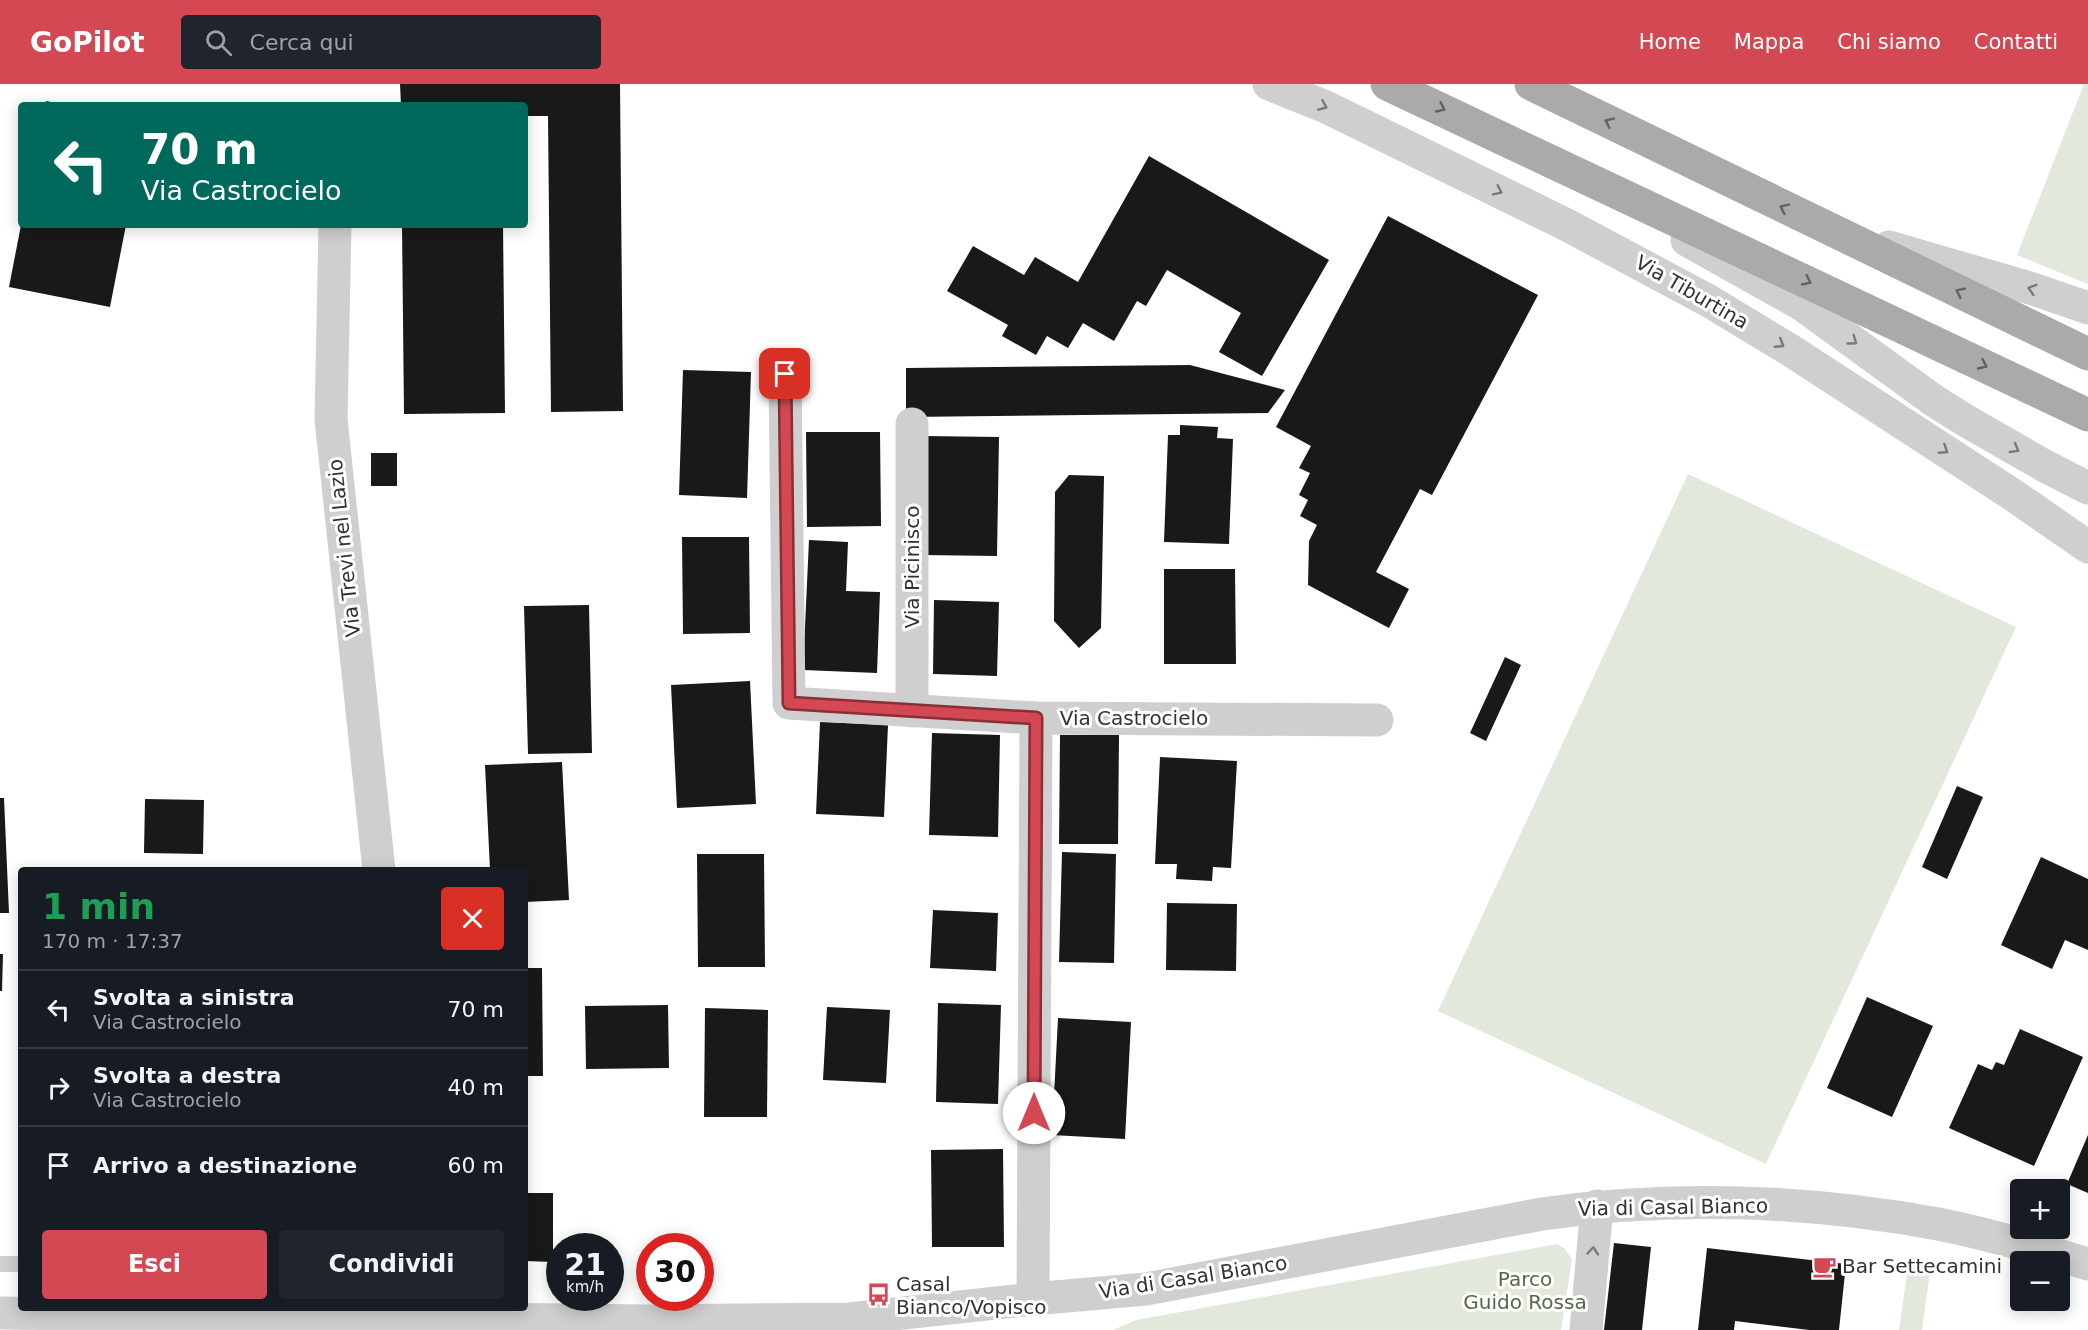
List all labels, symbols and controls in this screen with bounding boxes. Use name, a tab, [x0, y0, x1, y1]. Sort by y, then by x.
search box	[181, 15, 601, 69]
text: GoPilot	[30, 26, 145, 59]
icon: search	[202, 26, 235, 59]
text: Cerca qui	[250, 30, 354, 55]
text: Home	[1639, 30, 1701, 54]
text: Mappa	[1734, 30, 1804, 54]
text: Chi siamo	[1837, 30, 1941, 54]
text: Contatti	[1974, 30, 2058, 54]
one-way arrow	[1317, 99, 1328, 111]
one-way arrow	[1434, 101, 1445, 113]
one-way arrow	[1604, 117, 1615, 129]
text: 70 m	[141, 125, 258, 174]
icon: left	[42, 126, 120, 204]
text: Via Castrocielo	[141, 175, 342, 206]
one-way arrow	[1492, 184, 1503, 196]
one-way arrow	[1779, 203, 1790, 215]
street label: Via Tiburtina	[1631, 250, 1753, 334]
one-way arrow	[1800, 274, 1811, 286]
one-way arrow	[2027, 284, 2038, 296]
one-way arrow	[1955, 288, 1966, 300]
one-way arrow	[1846, 334, 1857, 345]
one-way arrow	[1774, 337, 1785, 348]
pin	[759, 348, 810, 399]
icon: arrive	[768, 357, 801, 390]
one-way arrow	[1977, 357, 1988, 369]
one-way arrow	[2009, 442, 2019, 453]
one-way arrow	[1938, 443, 1948, 455]
street label: Via Trevi nel Lazio	[323, 458, 365, 638]
street label: Via Picinisco	[900, 505, 924, 629]
street label: Via Castrocielo	[1060, 706, 1208, 730]
text: 1 min	[42, 886, 155, 927]
button: close	[441, 887, 504, 950]
text: 170 m · 17:37	[42, 929, 183, 953]
text: Svolta a sinistra	[93, 985, 295, 1010]
icon: left	[42, 993, 75, 1026]
text: 70 m	[448, 997, 504, 1022]
text: Via Castrocielo	[93, 1010, 242, 1034]
text: Svolta a destra	[93, 1063, 281, 1088]
icon: right	[42, 1071, 75, 1104]
text: 40 m	[448, 1075, 504, 1100]
position arrow	[1002, 1081, 1066, 1145]
text: Via Castrocielo	[93, 1088, 242, 1112]
icon: arrive	[42, 1149, 75, 1182]
text: Arrivo a destinazione	[93, 1153, 357, 1178]
text: 60 m	[448, 1153, 504, 1178]
map controls	[2010, 1179, 2070, 1311]
button: +	[2010, 1179, 2070, 1239]
street label: Via di Casal Bianco	[1578, 1193, 1768, 1221]
button: Esci	[42, 1230, 267, 1299]
button: Condividi	[279, 1230, 504, 1299]
speed limit sign: 30	[636, 1233, 714, 1311]
one-way arrow	[1586, 1246, 1599, 1255]
text: 21	[564, 1247, 606, 1282]
street label: Via di Casal Bianco	[1097, 1250, 1289, 1304]
button: −	[2010, 1251, 2070, 1311]
cafe icon: Bar Settecamini	[1811, 1253, 1837, 1279]
place label: Bar Settecamini	[1842, 1254, 2002, 1278]
park label: Parco Guido Rossa	[1463, 1267, 1587, 1314]
place label: Casal Bianco/Vopisco	[896, 1272, 1046, 1319]
text: km/h	[566, 1278, 604, 1296]
bus stop icon: Casal Bianco/Vopisco	[865, 1282, 891, 1308]

